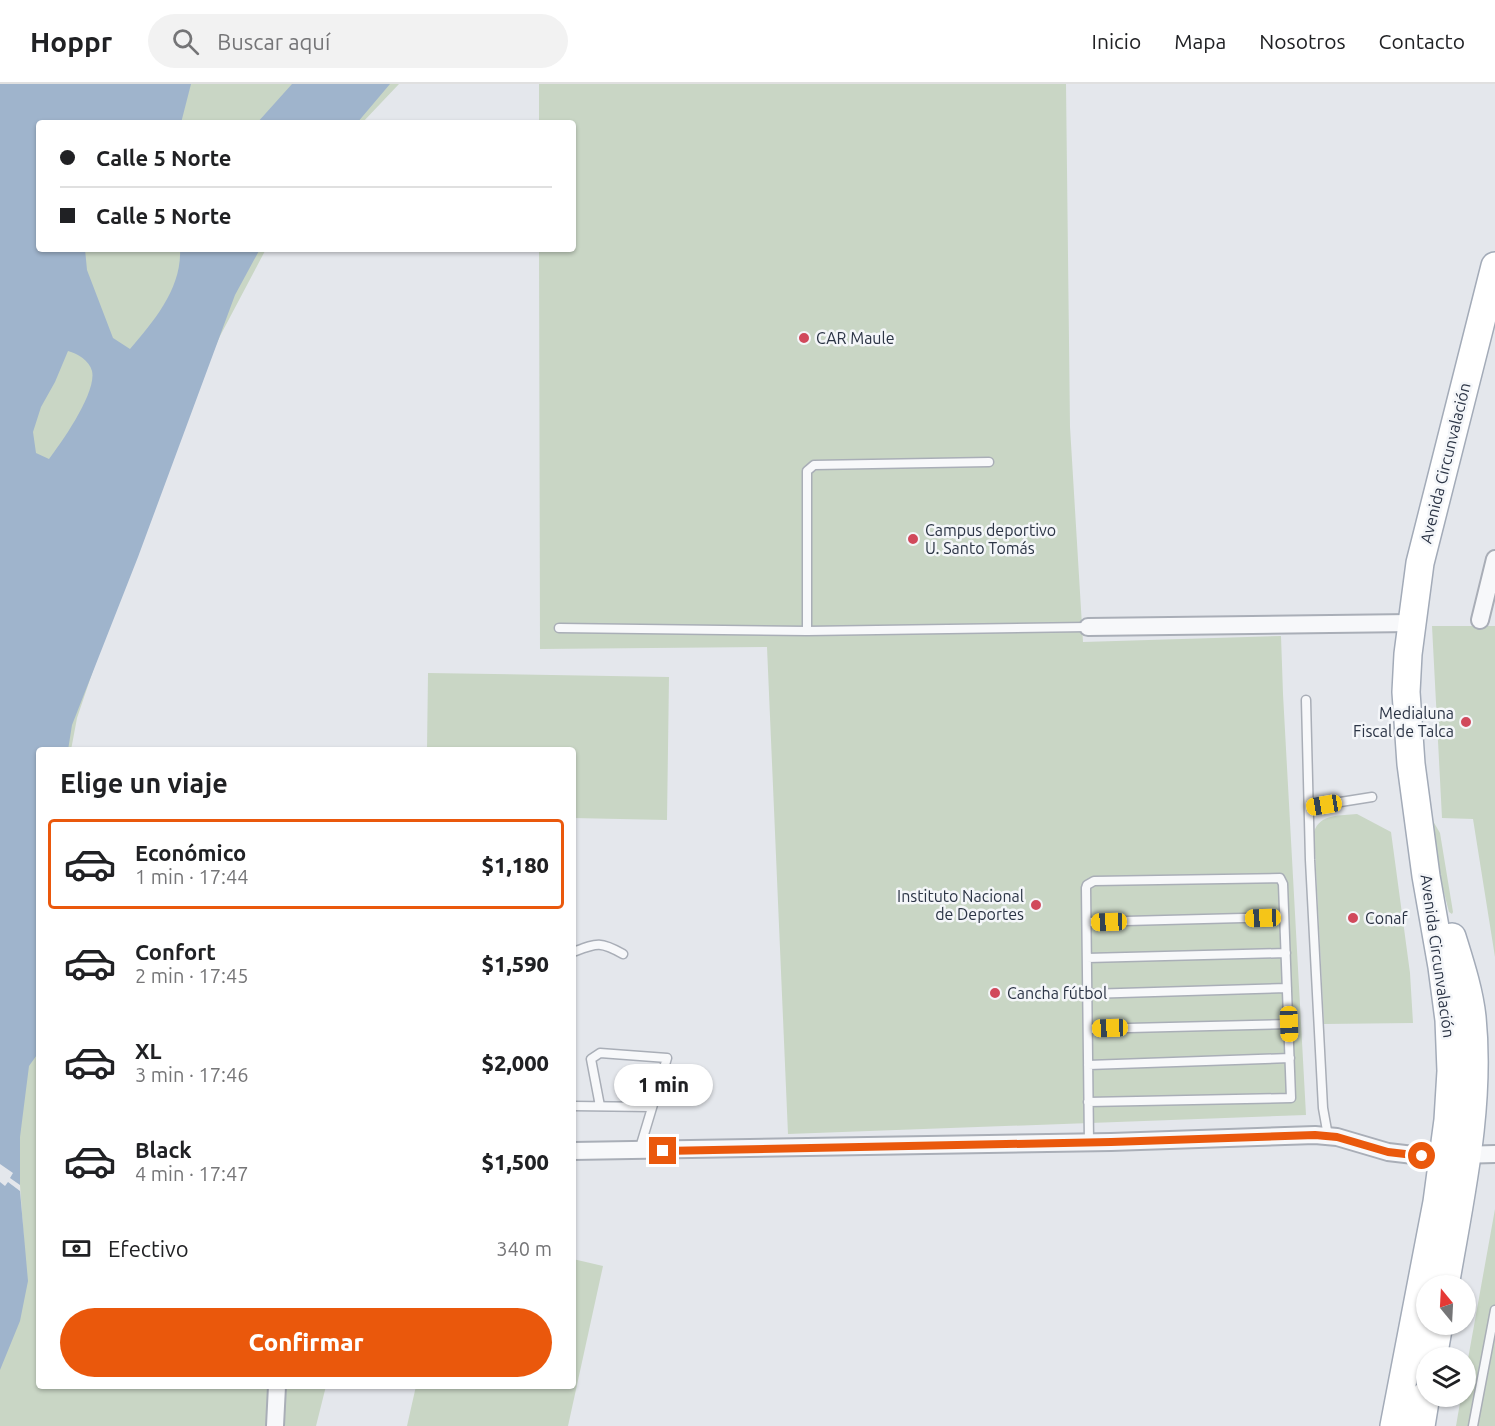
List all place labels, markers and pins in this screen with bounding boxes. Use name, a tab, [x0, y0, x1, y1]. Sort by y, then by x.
place label: CAR Maule	[816, 329, 895, 347]
marker: CAR Maule	[797, 331, 811, 345]
place label: Campus deportivo U. Santo Tomás	[925, 521, 1056, 557]
marker: Campus deportivo U. Santo Tomás	[906, 532, 920, 546]
place label: Medialuna Fiscal de Talca	[1353, 704, 1454, 740]
marker: Medialuna Fiscal de Talca	[1459, 715, 1473, 729]
place label: Instituto Nacional de Deportes	[897, 887, 1024, 923]
marker: Instituto Nacional de Deportes	[1029, 898, 1043, 912]
place label: Conaf	[1365, 909, 1409, 927]
marker: Conaf	[1346, 911, 1360, 925]
place label: Cancha fútbol	[1007, 984, 1107, 1002]
marker: Cancha fútbol	[988, 986, 1002, 1000]

